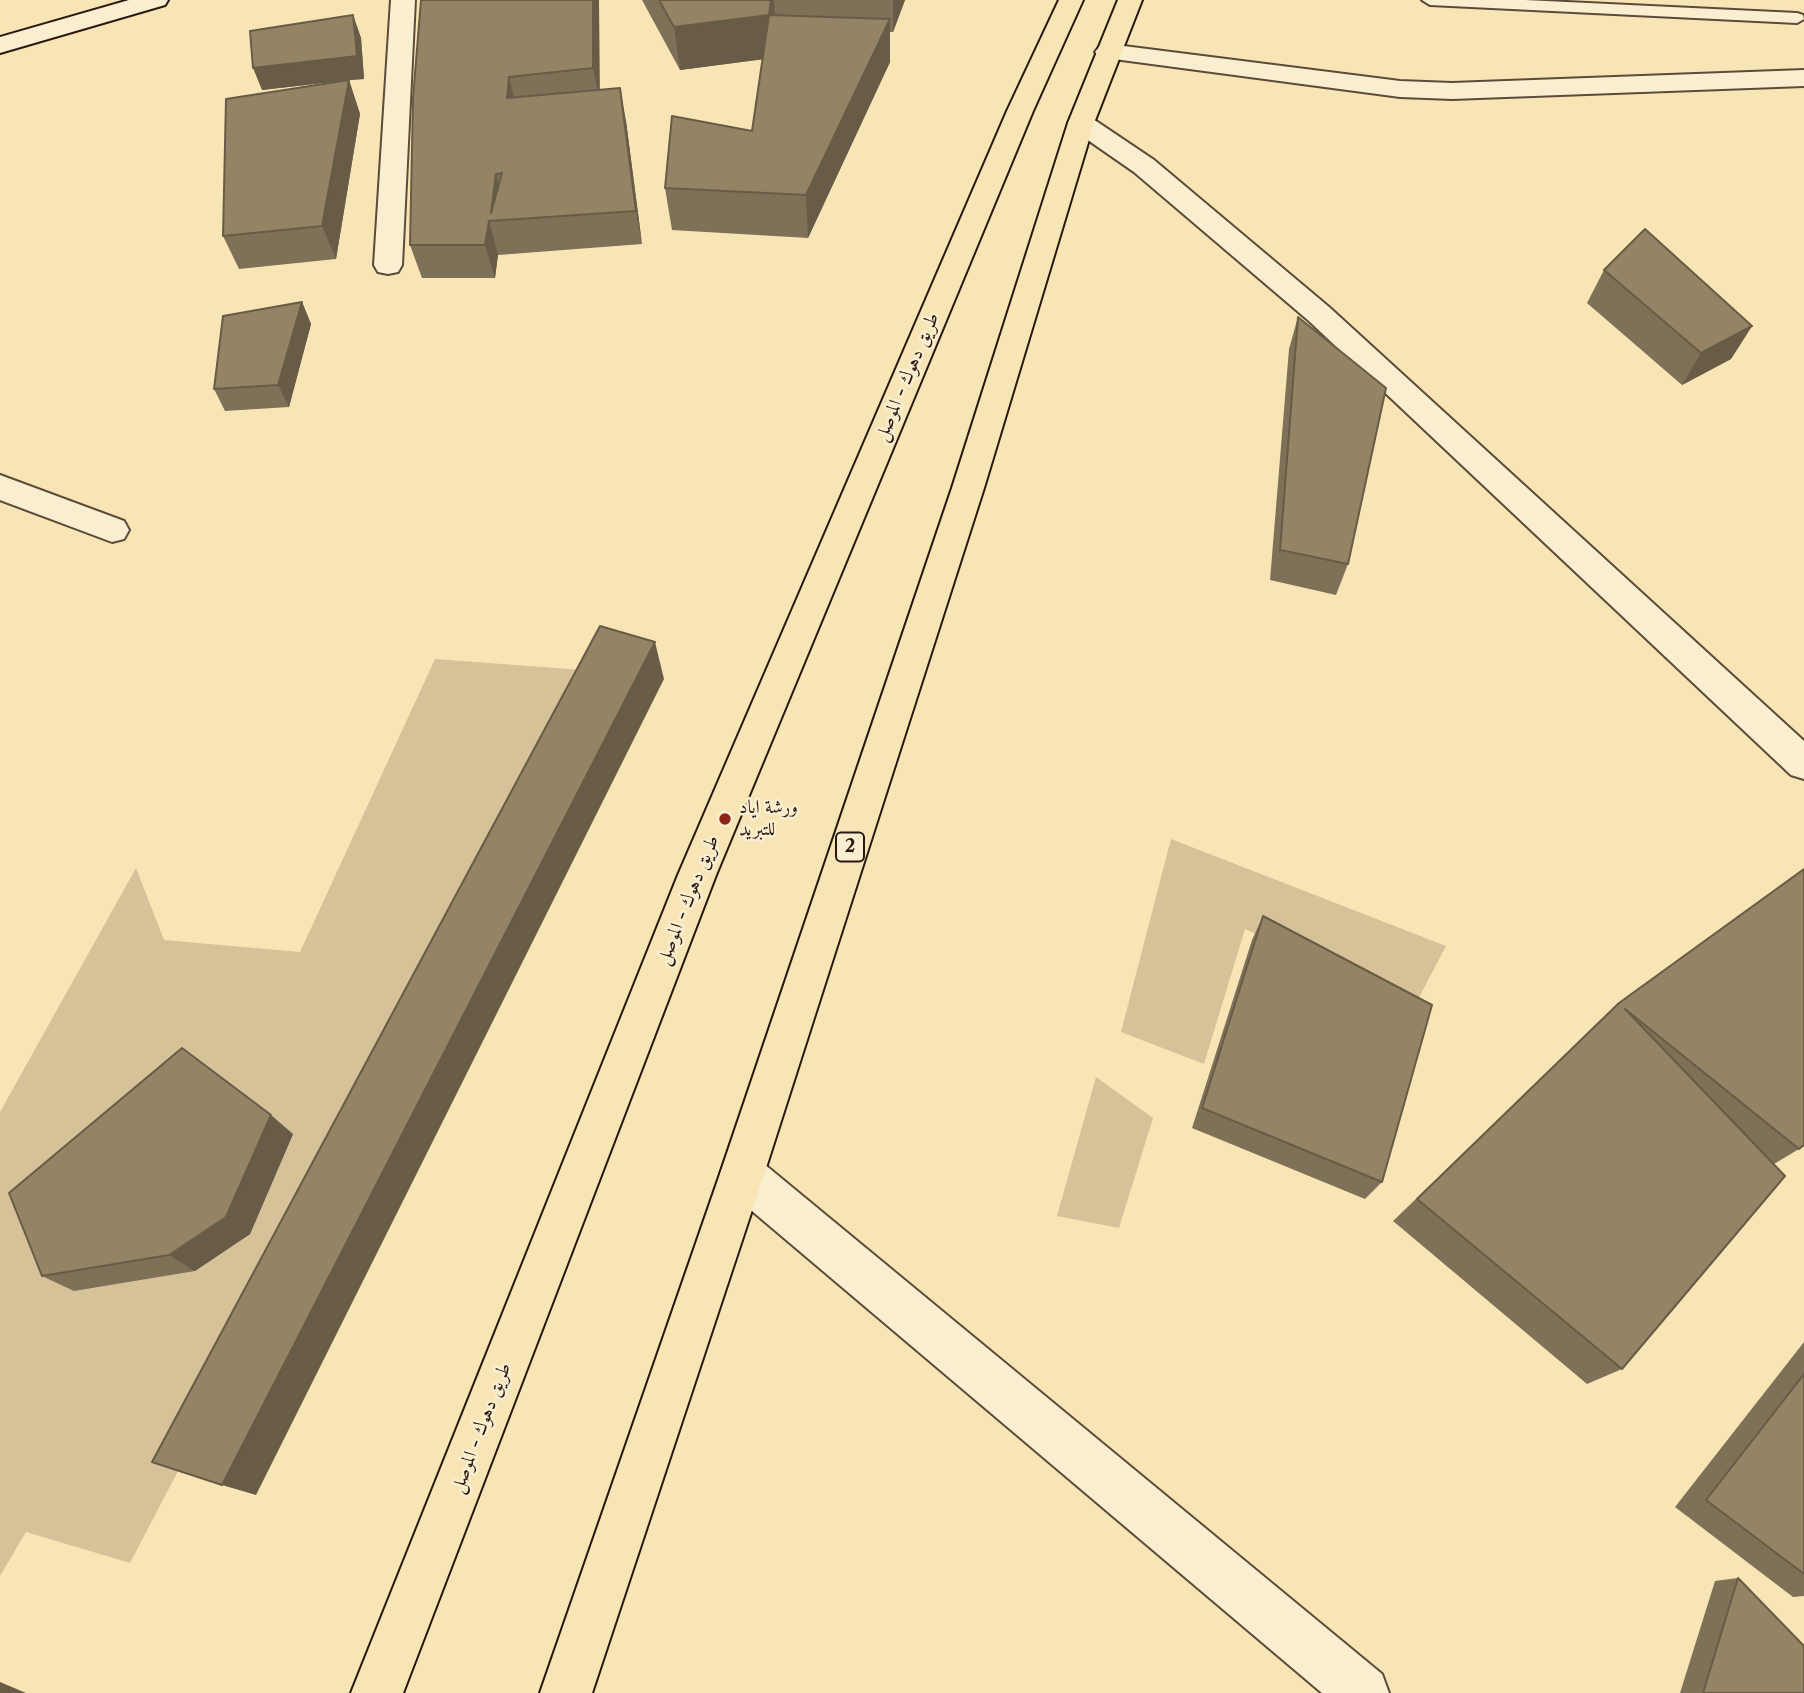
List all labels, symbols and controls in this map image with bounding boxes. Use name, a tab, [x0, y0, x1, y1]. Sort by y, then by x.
street label: طريق دهوك - الموصل	[870, 309, 944, 445]
place label: ورشة اياد للتبريد	[739, 797, 798, 841]
marker: ورشة اياد للتبريد	[717, 811, 733, 827]
street label: طريق دهوك - الموصل	[652, 832, 724, 968]
road number: 2	[836, 832, 864, 862]
street label: طريق دهوك - الموصل	[446, 1360, 516, 1496]

